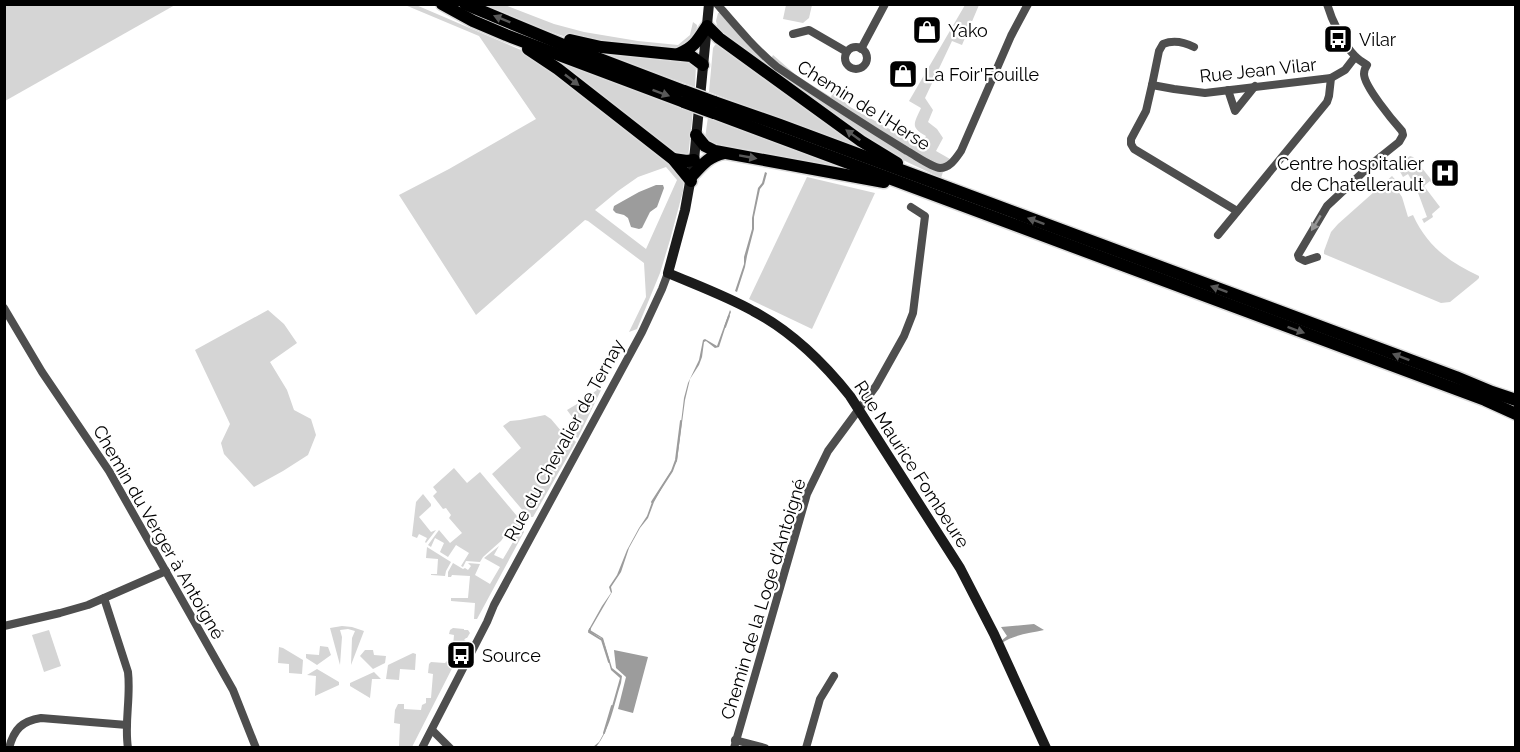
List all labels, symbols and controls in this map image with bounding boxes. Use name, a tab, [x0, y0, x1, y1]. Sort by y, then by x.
one-way arrow	[493, 14, 511, 23]
shop icon: Yako	[911, 14, 943, 46]
place label: Yako	[948, 20, 988, 41]
bus stop icon: Vilar	[1322, 23, 1354, 55]
place label: Vilar	[1359, 29, 1397, 50]
street label: Rue Jean Vilar	[1198, 53, 1318, 87]
street label: Chemin de l'Herse	[794, 56, 935, 155]
shop icon: La Foir'Fouille	[887, 58, 919, 90]
place label: La Foir'Fouille	[924, 64, 1040, 85]
one-way arrow	[564, 74, 580, 87]
one-way arrow	[652, 89, 670, 99]
one-way arrow	[846, 130, 861, 142]
one-way arrow	[739, 153, 758, 162]
place label: Centre hospitalier de Chatellerault	[1277, 153, 1425, 195]
hospital icon: Centre hospitalier de Chatellerault	[1429, 157, 1461, 189]
one-way arrow	[1027, 215, 1045, 225]
one-way arrow	[1311, 215, 1322, 231]
one-way arrow	[1209, 283, 1227, 293]
one-way arrow	[1287, 326, 1305, 336]
street label: Rue du Chevalier de Ternay	[500, 335, 628, 545]
one-way arrow	[1392, 352, 1410, 361]
street label: Rue Maurice Fombeure	[850, 376, 974, 552]
street label: Chemin du Verger à Antoigné	[89, 421, 229, 643]
street label: Chemin de la Loge d'Antoigné	[716, 476, 810, 722]
bus stop icon: Source	[445, 639, 477, 671]
place label: Source	[482, 645, 541, 666]

